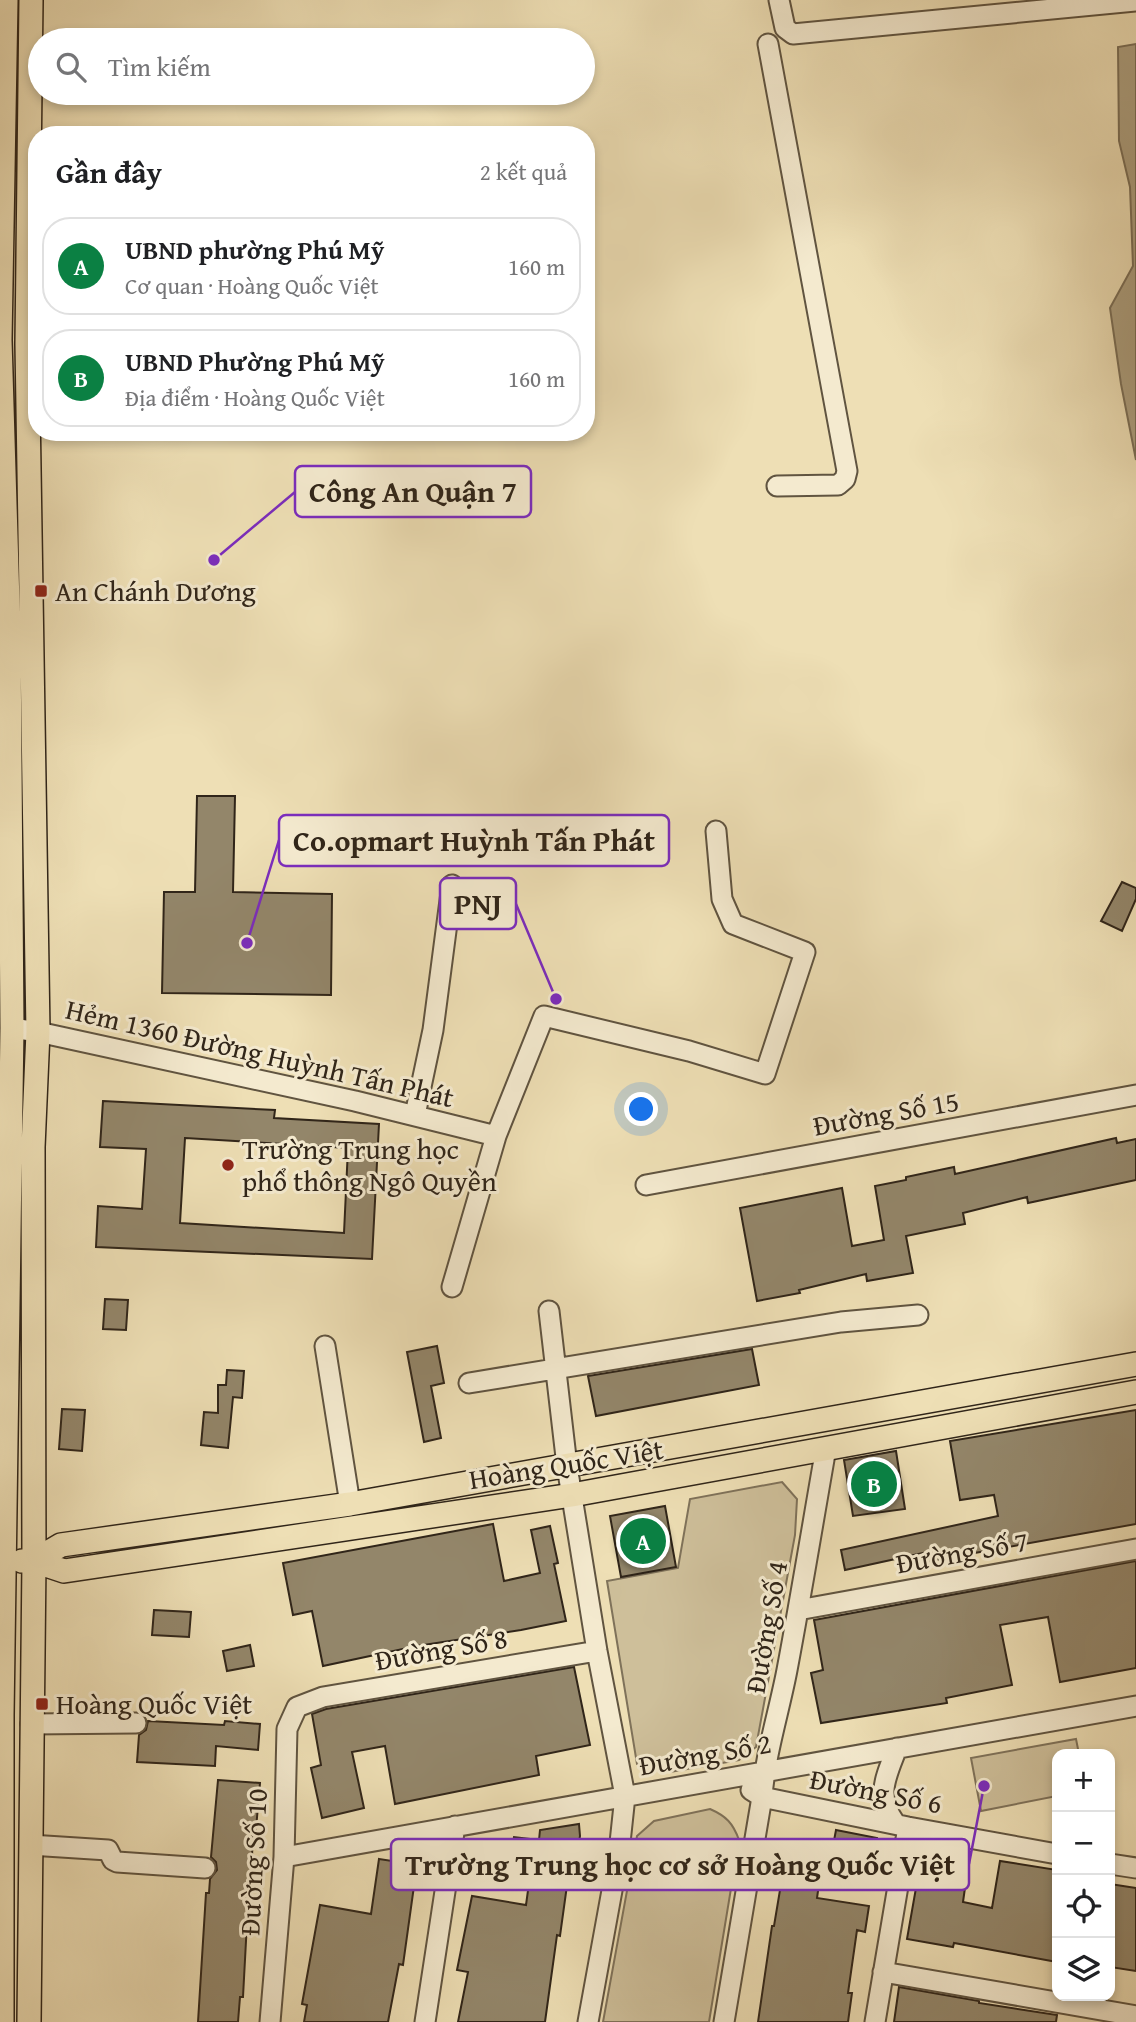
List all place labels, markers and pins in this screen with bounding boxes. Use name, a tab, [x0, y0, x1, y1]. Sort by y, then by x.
callout: Công An Quận 7	[295, 466, 531, 517]
place label: An Chánh Dương	[55, 570, 256, 611]
marker: An Chánh Dương	[33, 583, 49, 599]
callout: Co.opmart Huỳnh Tấn Phát	[279, 815, 669, 866]
callout: PNJ	[440, 878, 516, 929]
place label: Trường Trung học phổ thông Ngô Quyền	[242, 1128, 497, 1201]
marker: Trường Trung học phổ thông Ngô Quyền	[220, 1157, 236, 1173]
pin: B	[851, 1458, 897, 1510]
pin: A	[620, 1515, 666, 1567]
place label: Hoàng Quốc Việt	[56, 1683, 252, 1724]
marker: Hoàng Quốc Việt	[34, 1696, 50, 1712]
callout: Trường Trung học cơ sở Hoàng Quốc Việt	[391, 1839, 969, 1890]

